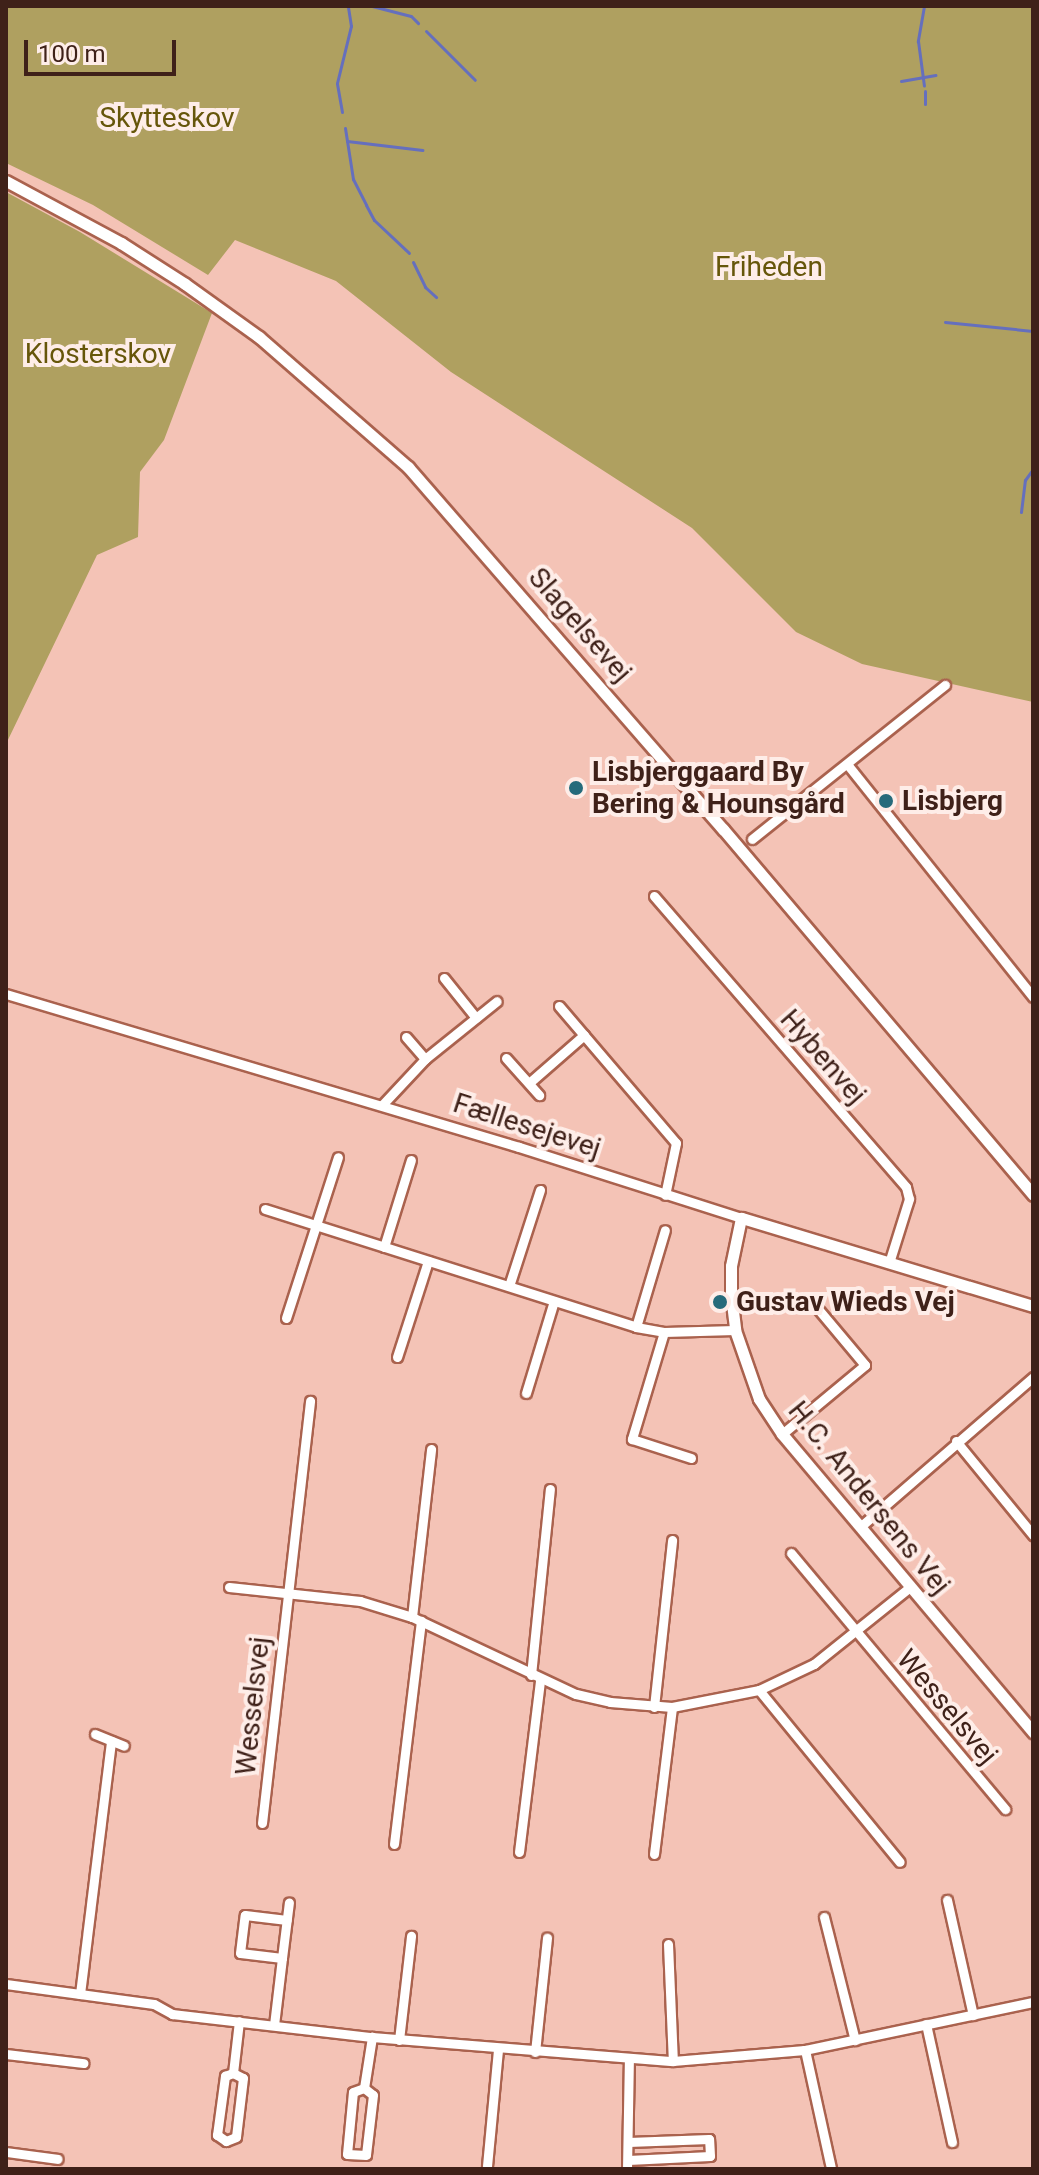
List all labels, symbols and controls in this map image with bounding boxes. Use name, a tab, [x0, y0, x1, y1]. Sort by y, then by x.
scale bar	[28, 24, 180, 74]
text: 100 m	[38, 40, 105, 68]
park label: Skytteskov	[99, 101, 235, 135]
park label: Friheden	[715, 250, 823, 284]
park label: Klosterskov	[25, 337, 171, 371]
street label: Slagelsevej	[521, 561, 639, 689]
place label: Lisbjerggaard By Bering & Hounsgård	[592, 755, 845, 821]
marker: Lisbjerggaard By Bering & Hounsgård	[567, 779, 585, 797]
place label: Lisbjerg	[902, 784, 1003, 818]
marker: Lisbjerg	[877, 792, 895, 810]
street label: Hybenvej	[773, 1003, 873, 1111]
street label: Fællesejevej	[449, 1086, 605, 1166]
place label: Gustav Wieds Vej	[736, 1285, 955, 1319]
marker: Gustav Wieds Vej	[711, 1293, 729, 1311]
street label: H.C. Andersens Vej	[781, 1395, 957, 1601]
street label: Wesselsvej	[229, 1635, 277, 1777]
street label: Wesselsvej	[889, 1643, 1005, 1771]

